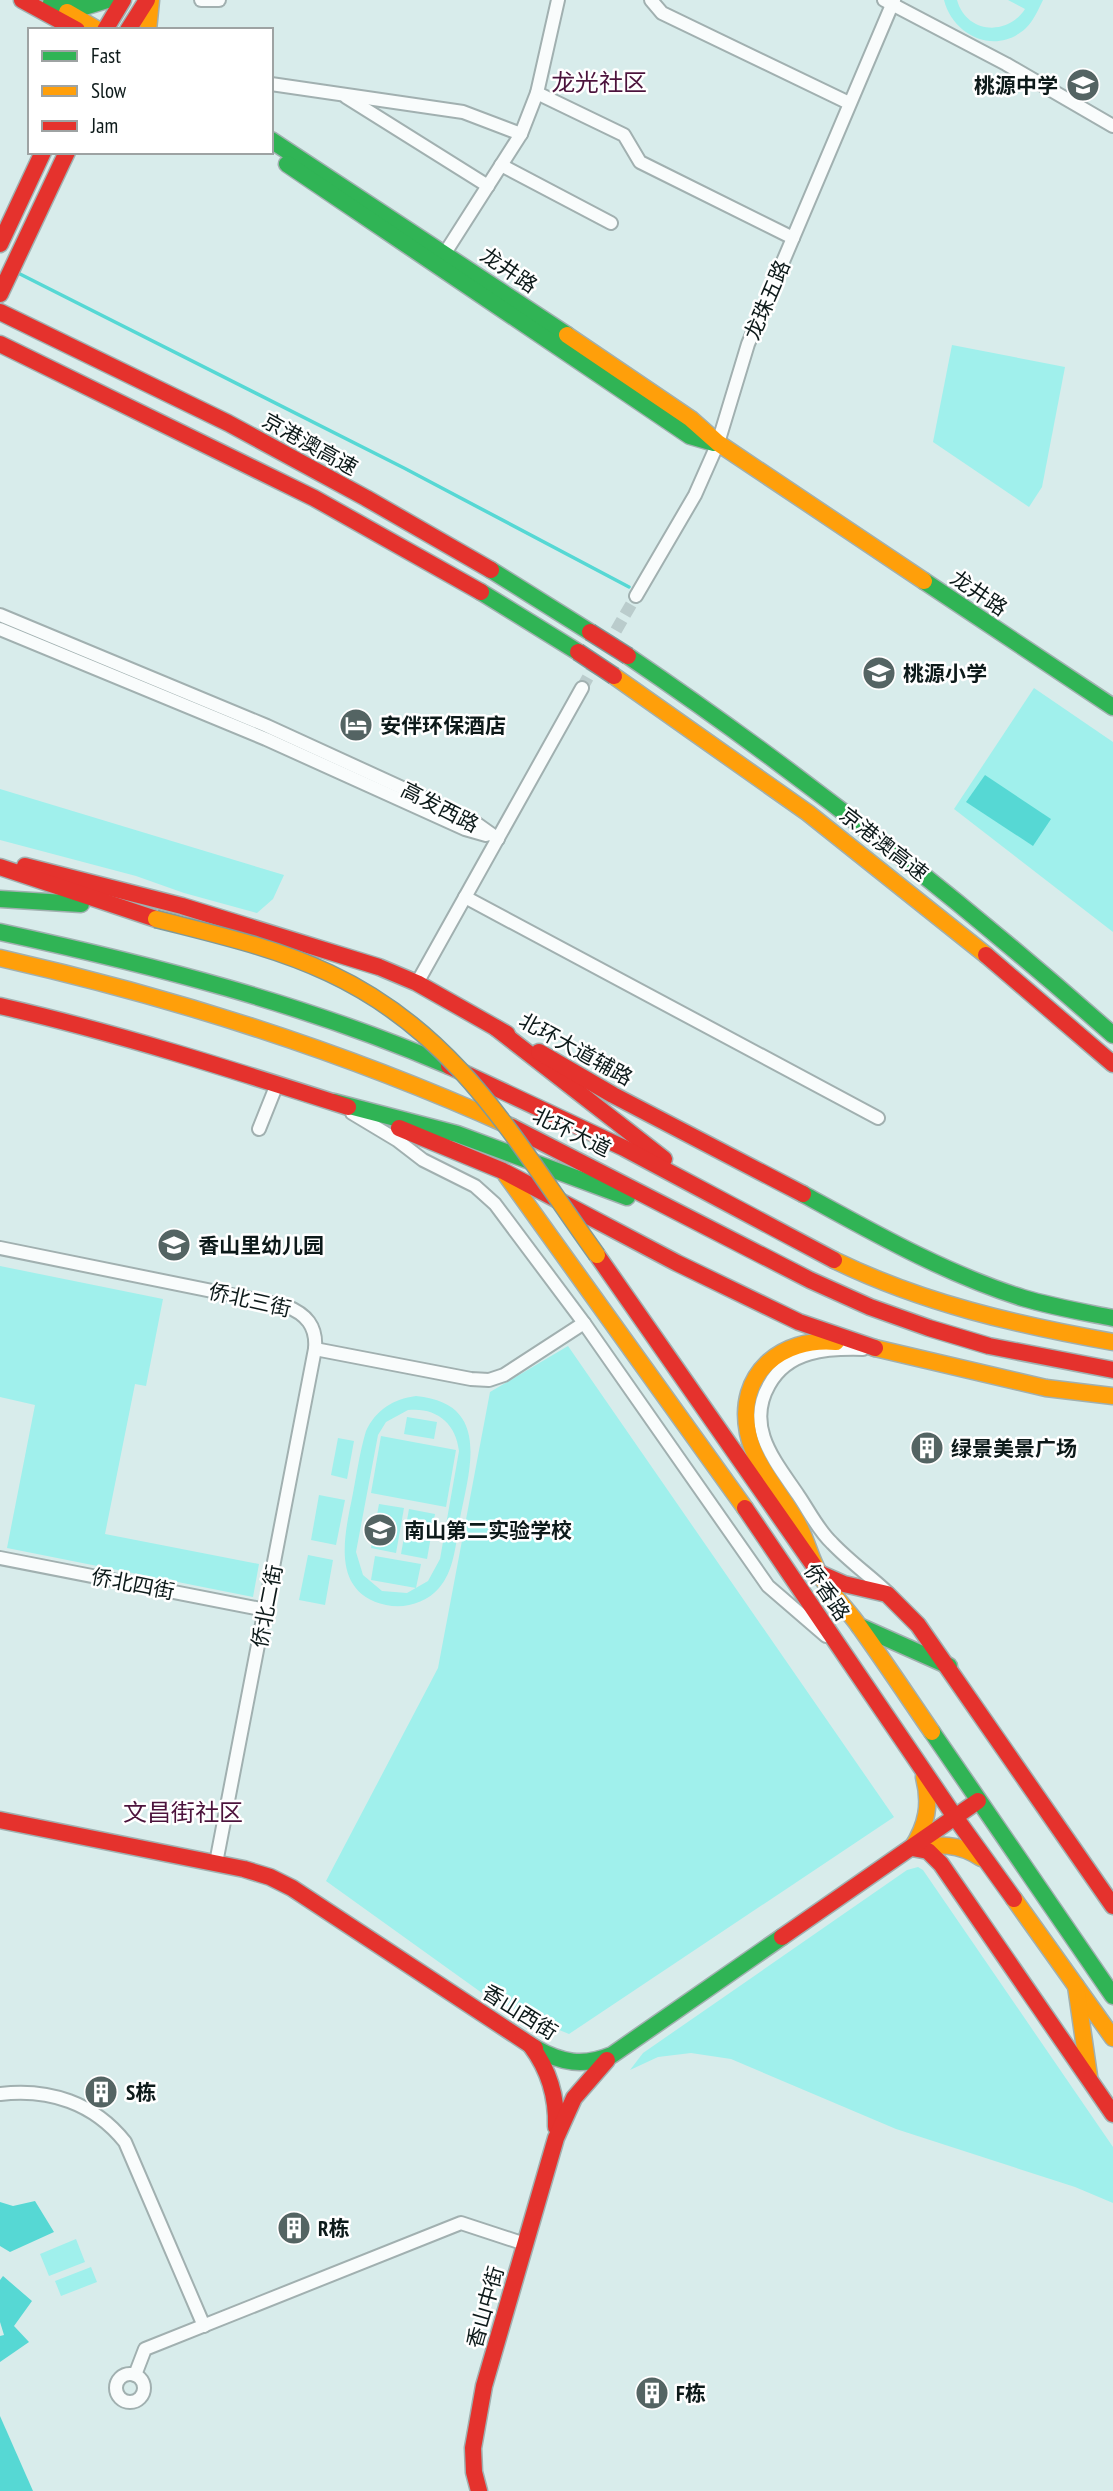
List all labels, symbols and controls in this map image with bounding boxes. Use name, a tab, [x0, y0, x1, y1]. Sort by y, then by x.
legend	[28, 28, 273, 154]
text: Fast	[91, 42, 121, 69]
school or university icon: 桃源中学	[1064, 66, 1102, 104]
district label: 龙光社区	[551, 67, 647, 98]
place label: 桃源中学	[974, 72, 1058, 99]
text: Slow	[91, 77, 127, 104]
text: Jam	[90, 112, 118, 139]
street label: 龙井路	[475, 241, 543, 299]
street label: 龙珠五路	[738, 256, 796, 344]
street label: 京港澳高速	[258, 407, 362, 481]
street label: 龙井路	[945, 564, 1013, 622]
school or university icon: 桃源小学	[860, 654, 898, 692]
place label: 桃源小学	[903, 660, 987, 687]
hotel icon: 安伴环保酒店	[337, 706, 375, 744]
place label: 安伴环保酒店	[380, 712, 506, 739]
street label: 高发西路	[396, 776, 484, 838]
street label: 京港澳高速	[834, 801, 934, 887]
street label: 北环大道辅路	[514, 1007, 638, 1091]
street label: 北环大道	[528, 1101, 616, 1163]
school or university icon: 香山里幼儿园	[155, 1226, 193, 1264]
place label: 香山里幼儿园	[198, 1232, 324, 1259]
street label: 侨北三街	[206, 1277, 294, 1323]
building icon: 绿景美景广场	[908, 1429, 946, 1467]
place label: 绿景美景广场	[951, 1435, 1077, 1462]
school or university icon: 南山第二实验学校	[361, 1511, 399, 1549]
place label: 南山第二实验学校	[404, 1517, 572, 1544]
street label: 侨香路	[798, 1558, 856, 1626]
street label: 侨北二街	[246, 1562, 288, 1650]
street label: 侨北四街	[89, 1563, 177, 1605]
district label: 文昌街社区	[123, 1797, 243, 1828]
street label: 香山西街	[477, 1978, 563, 2046]
building icon: S栋	[82, 2073, 120, 2111]
place label: S栋	[126, 2079, 156, 2106]
building icon: R栋	[275, 2209, 313, 2247]
place label: R栋	[318, 2215, 350, 2242]
street label: 香山中街	[460, 2263, 510, 2351]
building icon: F栋	[633, 2374, 671, 2412]
place label: F栋	[676, 2380, 706, 2407]

